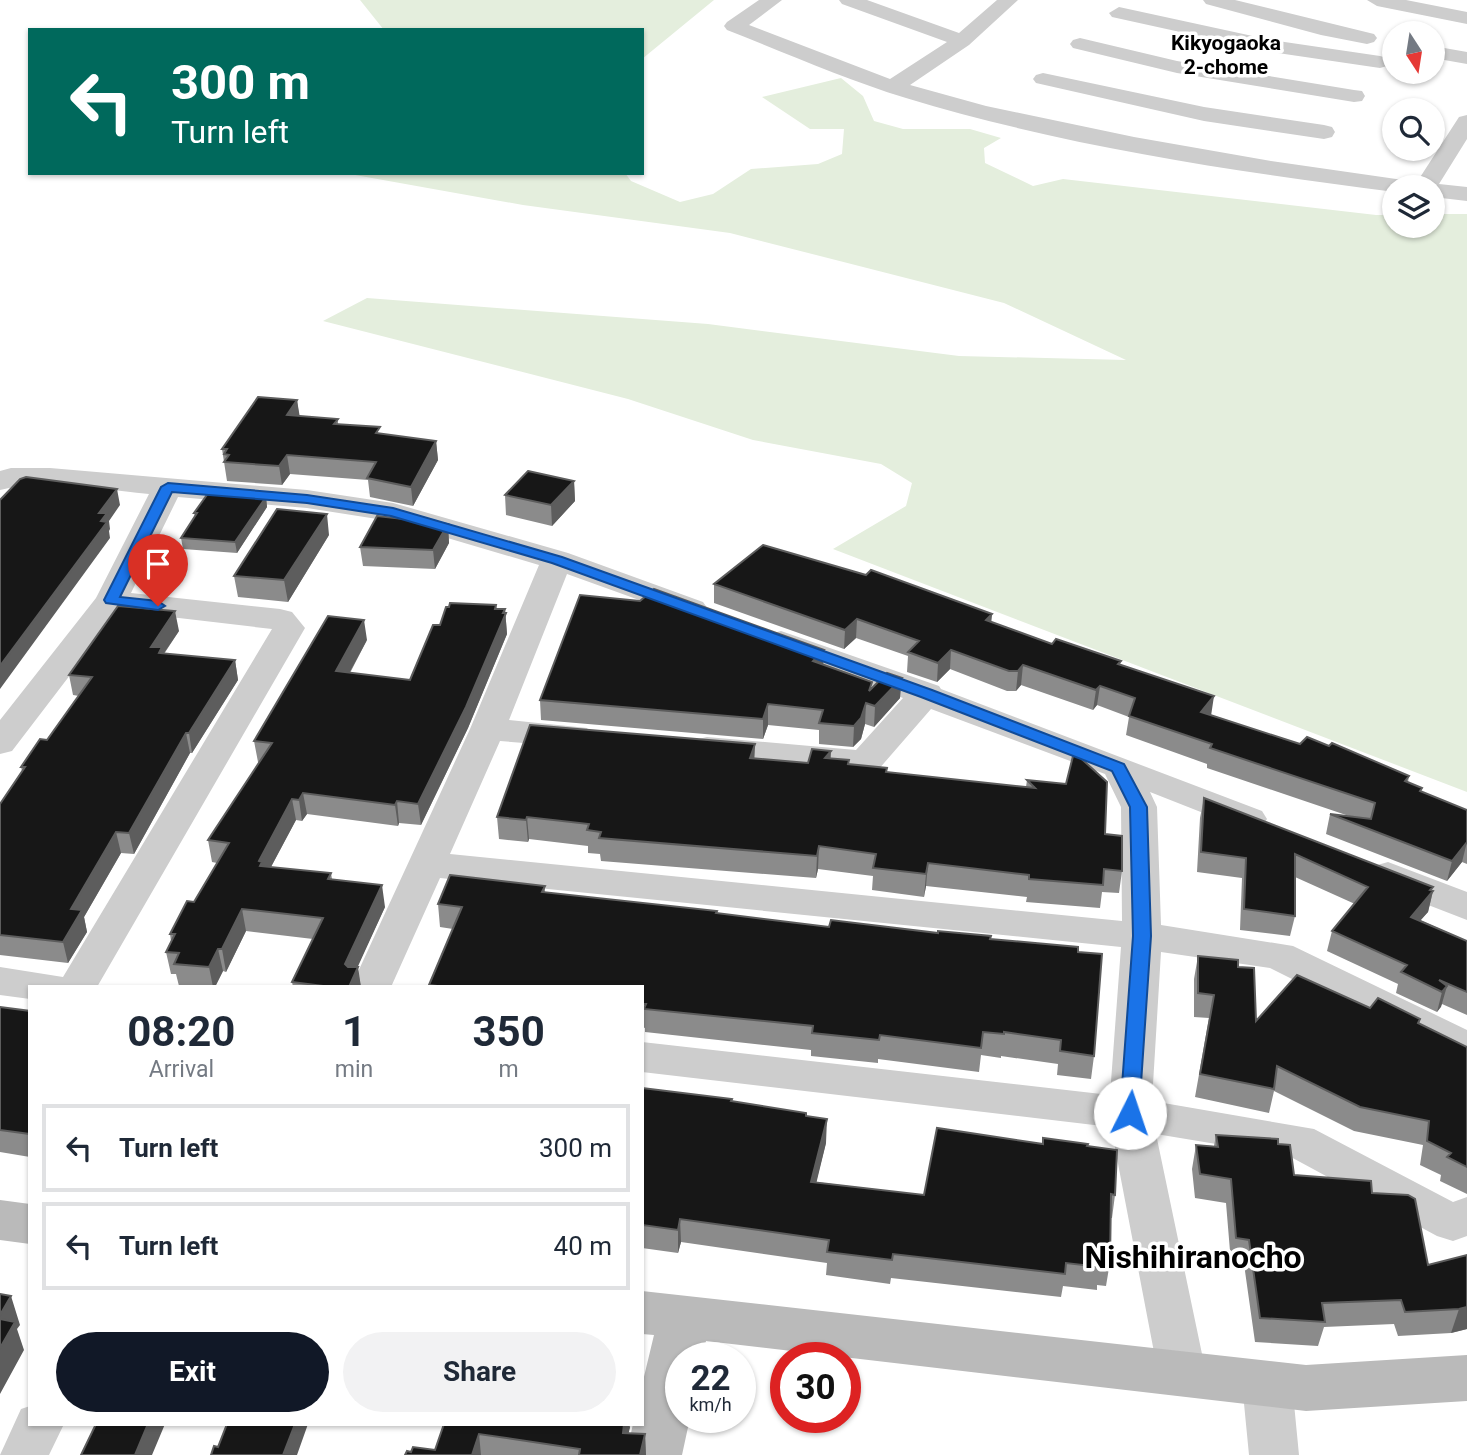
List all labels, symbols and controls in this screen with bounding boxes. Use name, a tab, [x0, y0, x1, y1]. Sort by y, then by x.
north arrow	[1382, 21, 1446, 84]
map controls	[1382, 21, 1445, 238]
district label: Kikyogaoka 2-chome	[1171, 31, 1281, 79]
text: 300 m	[171, 54, 310, 111]
icon: left	[56, 56, 147, 147]
button: search	[1382, 98, 1445, 161]
text: Turn left	[171, 113, 289, 151]
button: layers	[1382, 175, 1445, 238]
pin	[128, 534, 188, 606]
icon: arrive	[139, 545, 177, 583]
text: 08:20	[127, 1007, 235, 1056]
text: 1	[342, 1007, 366, 1056]
text: 350	[472, 1007, 545, 1056]
text: Arrival	[149, 1056, 214, 1083]
text: min	[335, 1056, 373, 1083]
text: m	[499, 1056, 519, 1083]
position arrow	[1093, 1076, 1167, 1150]
icon: left	[60, 1129, 98, 1167]
text: Turn left	[119, 1133, 218, 1163]
text: 300 m	[539, 1133, 612, 1163]
icon: left	[60, 1227, 98, 1265]
text: Turn left	[119, 1231, 218, 1261]
text: 40 m	[554, 1231, 612, 1261]
district label: Nishihiranocho	[1084, 1238, 1302, 1276]
button: Exit	[56, 1332, 329, 1412]
button: Share	[343, 1332, 616, 1412]
speed limit sign: 30	[770, 1342, 861, 1433]
text: 22	[690, 1358, 731, 1399]
text: km/h	[689, 1394, 732, 1415]

